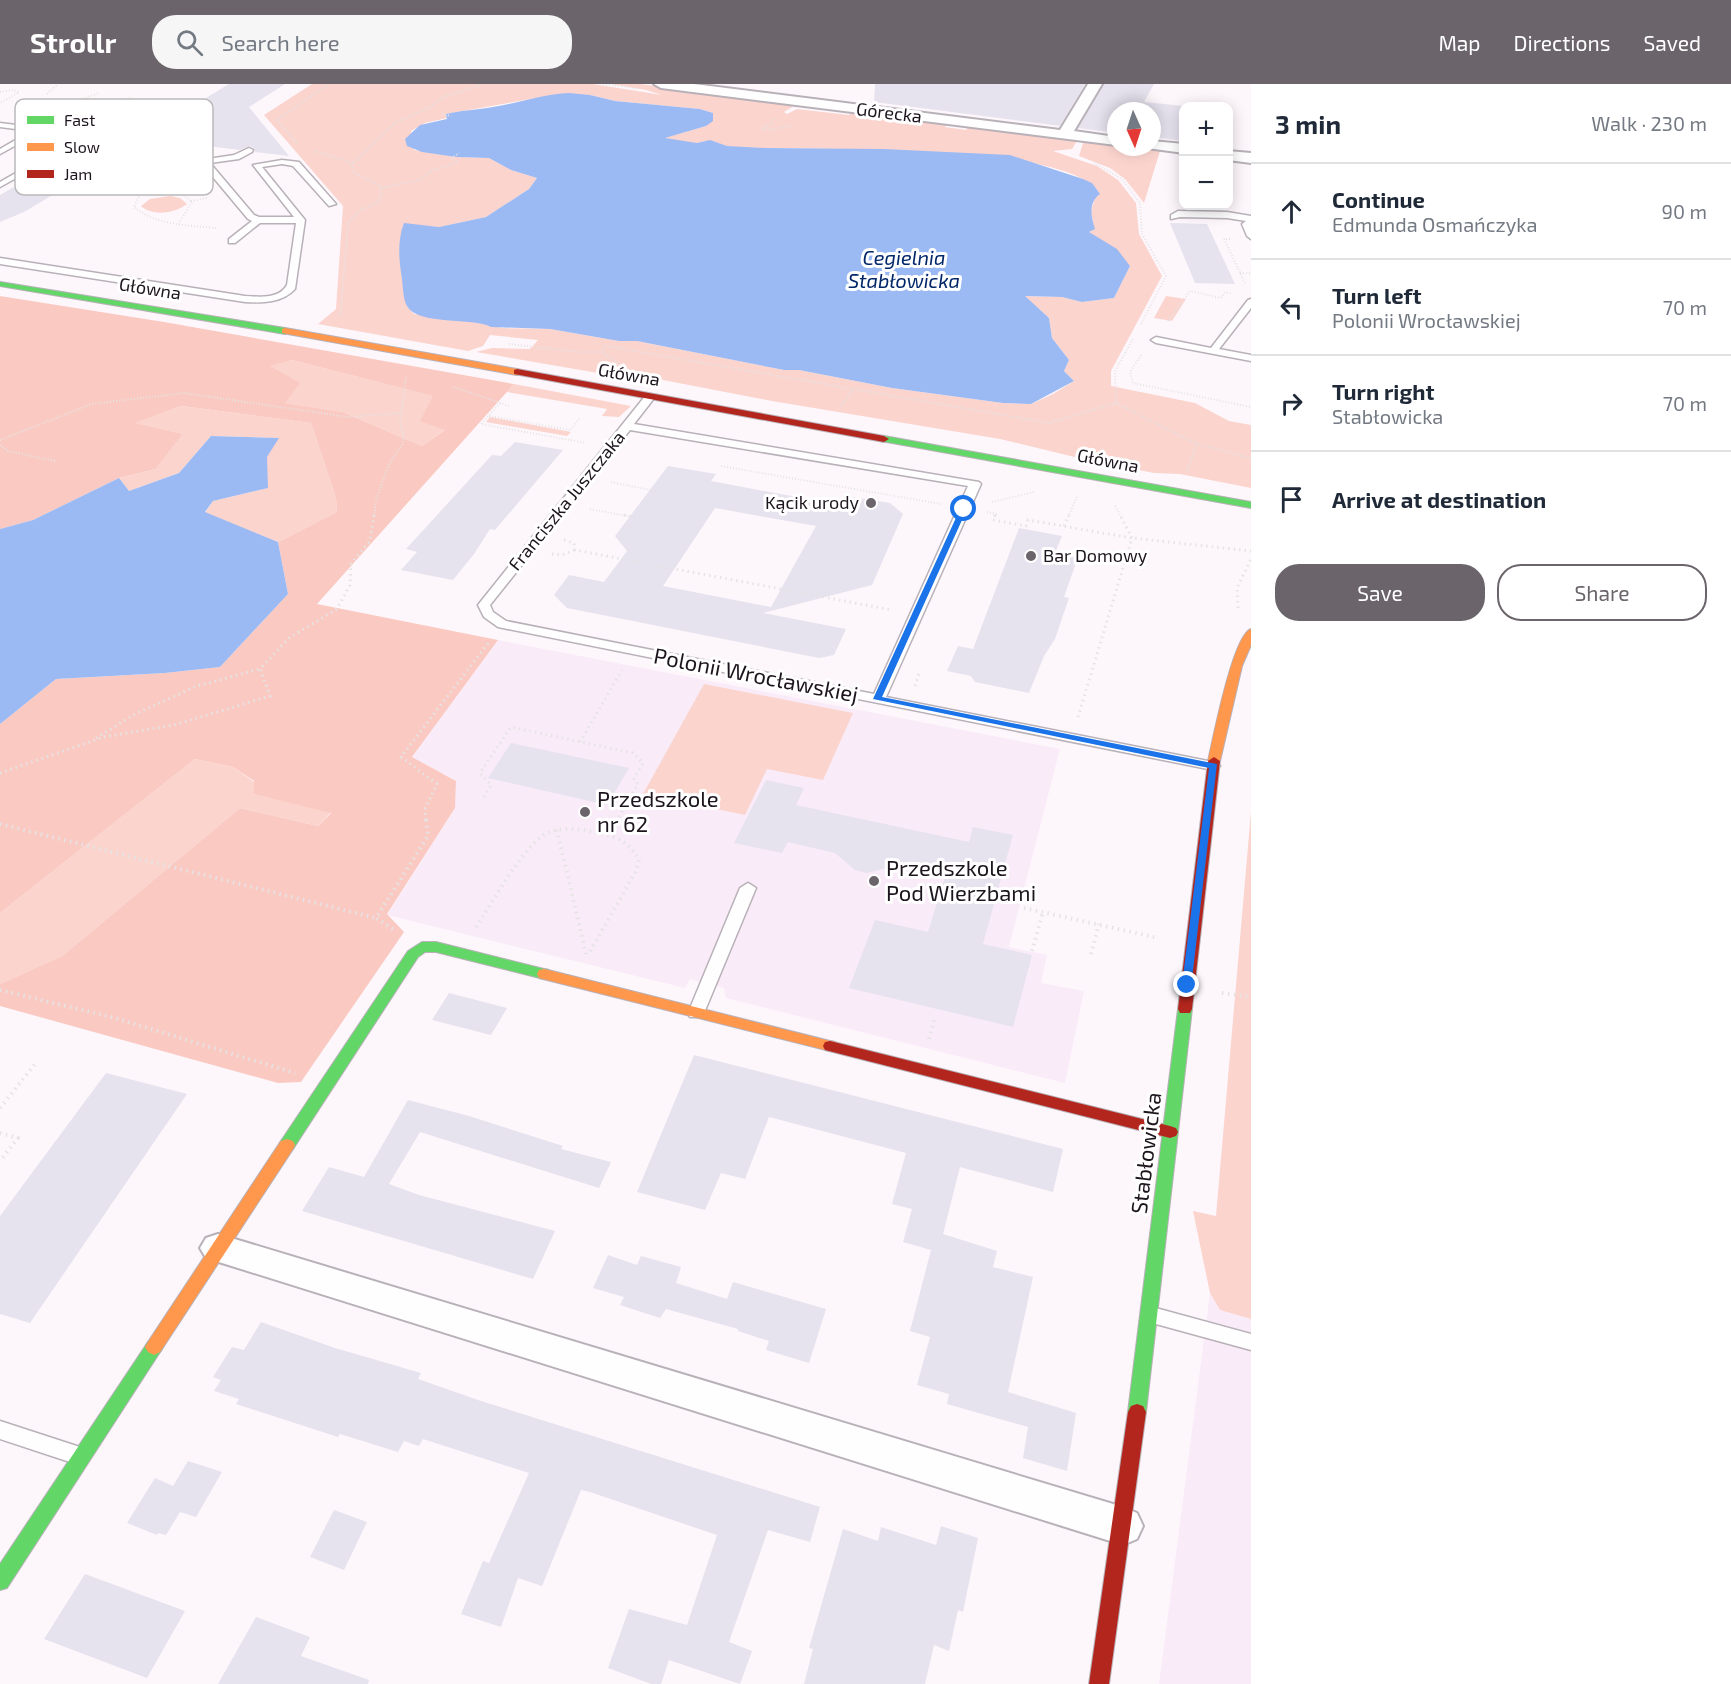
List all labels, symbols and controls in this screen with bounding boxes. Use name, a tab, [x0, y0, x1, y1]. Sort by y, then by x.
search box	[152, 15, 572, 69]
text: Strollr	[30, 25, 116, 59]
icon: search	[173, 26, 206, 59]
text: Search here	[221, 29, 340, 55]
text: Map	[1438, 30, 1481, 55]
text: Directions	[1514, 30, 1610, 55]
text: Saved	[1643, 30, 1701, 55]
street label: Górecka	[855, 97, 923, 127]
legend	[15, 99, 213, 195]
north arrow	[1107, 102, 1161, 156]
map controls	[1179, 102, 1233, 210]
button: +	[1179, 102, 1233, 156]
text: 3 min	[1275, 108, 1341, 139]
text: Fast	[64, 110, 95, 129]
text: Walk · 230 m	[1591, 111, 1707, 135]
text: Slow	[64, 137, 100, 156]
button: −	[1179, 156, 1233, 210]
text: Jam	[64, 164, 92, 183]
text: Continue	[1332, 186, 1425, 212]
icon: ahead	[1275, 195, 1308, 228]
text: 90 m	[1662, 199, 1707, 223]
text: Edmunda Osmańczyka	[1332, 212, 1537, 236]
water label: Cegielnia Stabłowicka	[848, 245, 960, 292]
street label: Główna	[118, 272, 183, 304]
text: Turn left	[1332, 282, 1421, 308]
icon: left	[1275, 291, 1308, 324]
text: 70 m	[1663, 295, 1707, 319]
text: Polonii Wrocławskiej	[1332, 308, 1521, 332]
street label: Główna	[596, 358, 662, 390]
text: Turn right	[1332, 378, 1434, 404]
icon: right	[1275, 387, 1308, 420]
text: 70 m	[1663, 391, 1707, 415]
text: Stabłowicka	[1332, 404, 1443, 428]
street label: Franciszka Juszczaka	[503, 426, 629, 574]
street label: Główna	[1075, 443, 1141, 477]
icon: arrive	[1275, 483, 1308, 516]
text: Arrive at destination	[1332, 486, 1546, 512]
place label: Kącik urody	[765, 491, 859, 513]
route start	[950, 495, 976, 521]
marker: Kącik urody	[864, 496, 878, 510]
place label: Bar Domowy	[1043, 544, 1148, 566]
marker: Bar Domowy	[1024, 549, 1038, 563]
button: Save	[1275, 564, 1485, 621]
button: Share	[1497, 564, 1707, 621]
street label: Polonii Wrocławskiej	[652, 641, 861, 708]
place label: Przedszkole nr 62	[597, 785, 719, 836]
marker: Przedszkole nr 62	[578, 805, 592, 819]
place label: Przedszkole Pod Wierzbami	[886, 854, 1036, 905]
marker: Przedszkole Pod Wierzbami	[867, 874, 881, 888]
route end	[1173, 971, 1199, 997]
street label: Stabłowicka	[1125, 1091, 1165, 1215]

